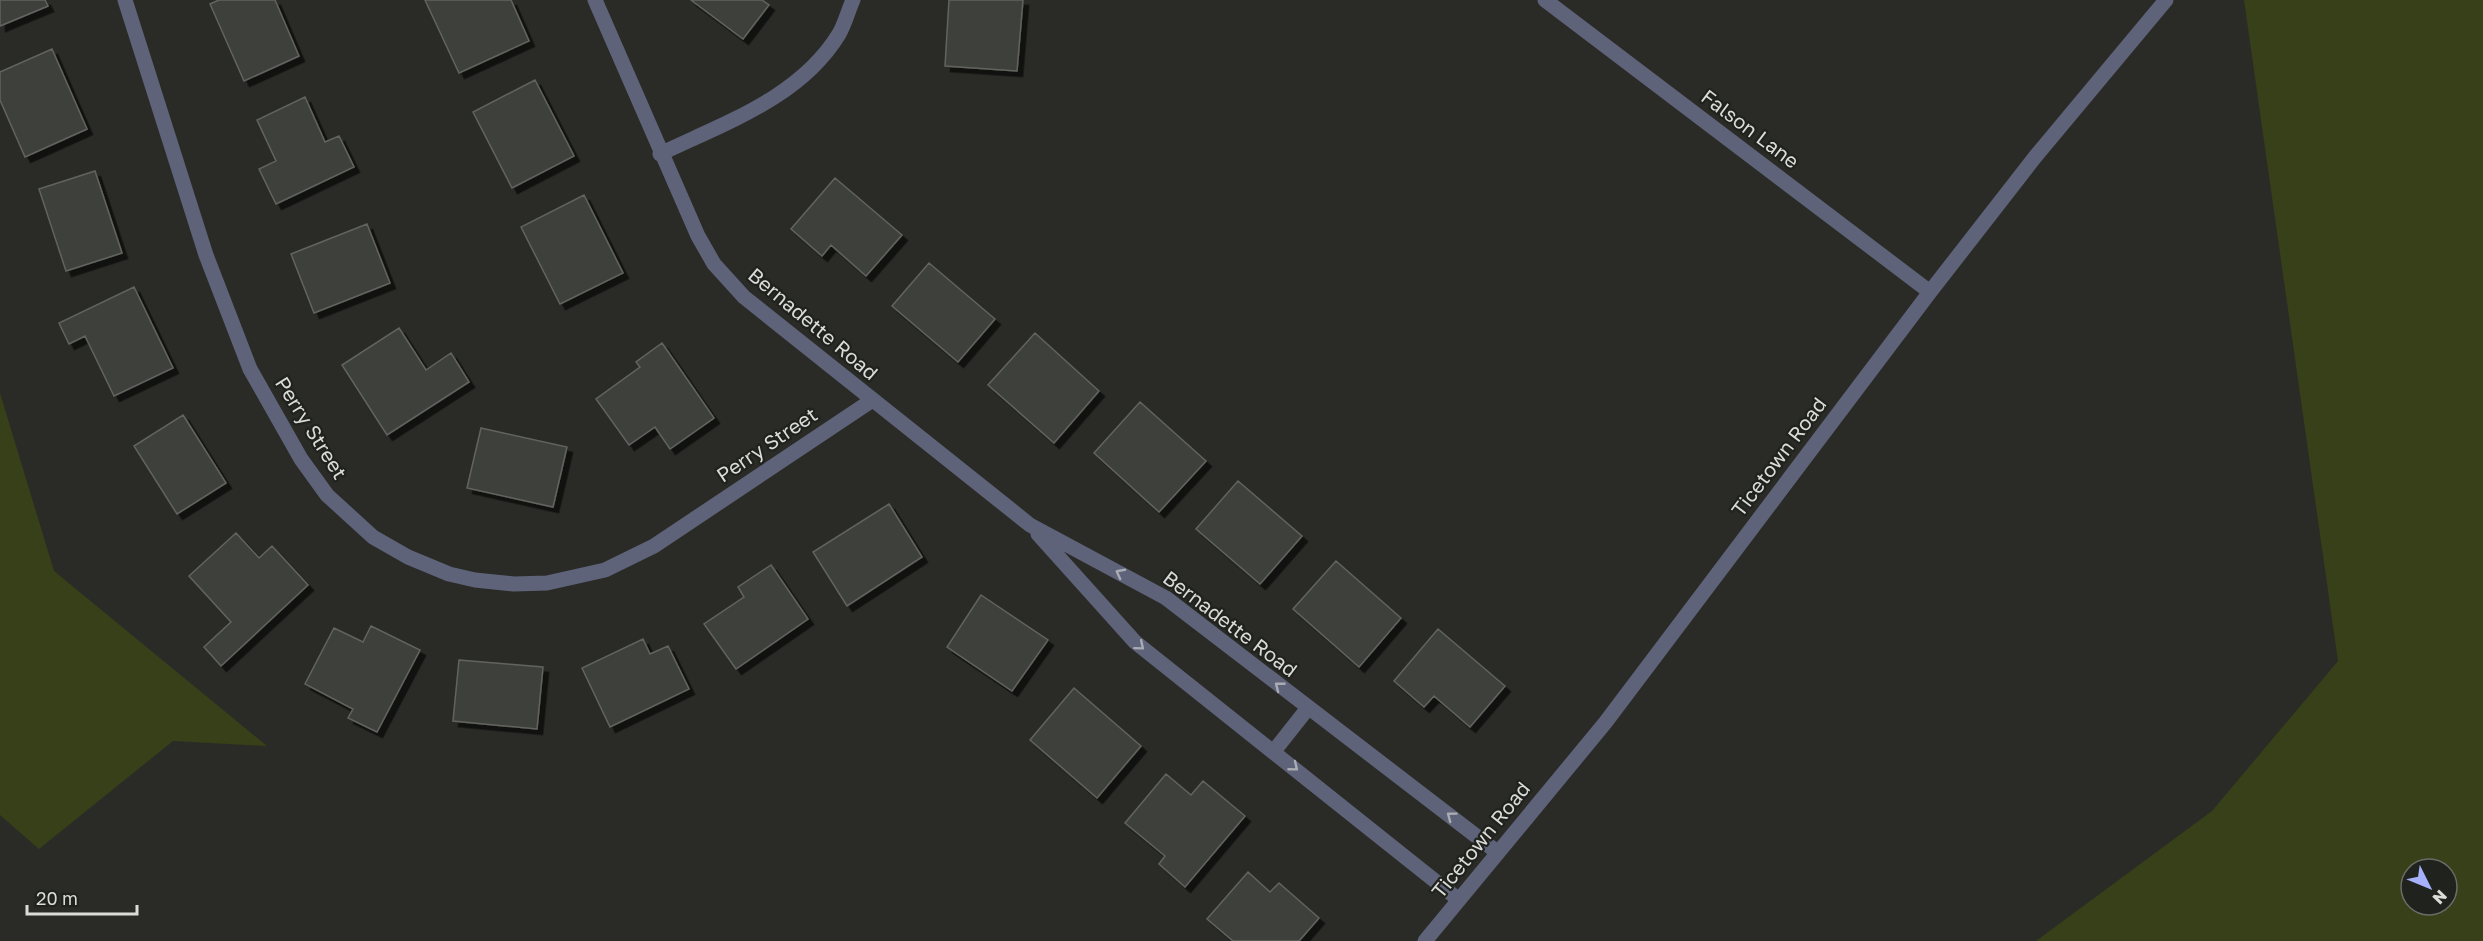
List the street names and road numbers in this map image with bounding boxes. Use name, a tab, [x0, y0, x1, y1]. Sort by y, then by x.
street label: Falson Lane	[1697, 84, 1804, 173]
street label: Bernadette Road	[744, 262, 883, 384]
street label: Perry Street	[271, 372, 353, 483]
street label: Ticetown Road	[1726, 392, 1831, 521]
street label: Perry Street	[712, 402, 821, 487]
street label: Bernadette Road	[1159, 565, 1302, 681]
street label: Ticetown Road	[1426, 776, 1534, 902]

